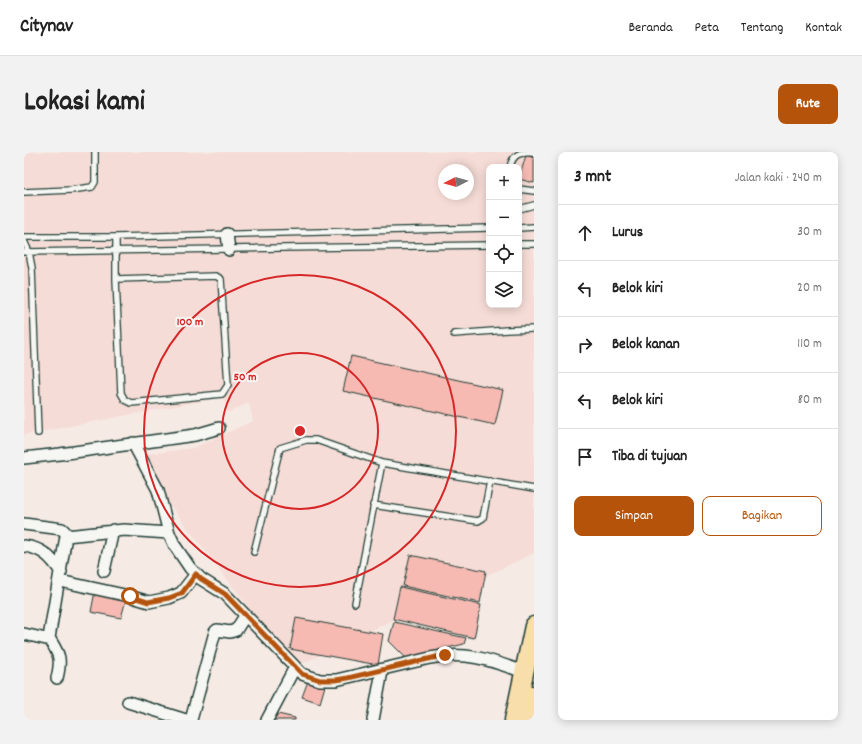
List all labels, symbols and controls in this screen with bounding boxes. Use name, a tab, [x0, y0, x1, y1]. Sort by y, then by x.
text: Citynav	[20, 14, 73, 41]
text: Beranda	[628, 18, 673, 38]
text: Peta	[695, 18, 719, 38]
text: Tentang	[741, 18, 783, 38]
text: Kontak	[805, 18, 842, 38]
text: Lokasi kami	[24, 84, 145, 124]
button: Rute	[778, 84, 838, 124]
north arrow	[438, 164, 474, 200]
map controls	[486, 164, 522, 308]
button: +	[486, 164, 522, 200]
text: 3 mnt	[574, 166, 611, 190]
text: Jalan kaki · 240 m	[735, 169, 822, 188]
button: −	[486, 200, 522, 236]
icon: ahead	[574, 222, 596, 244]
text: Lurus	[612, 222, 643, 244]
text: 30 m	[797, 223, 822, 242]
button: locate	[486, 236, 522, 272]
button: layers	[486, 272, 522, 308]
icon: left	[574, 278, 596, 300]
text: Belok kiri	[612, 278, 663, 300]
text: 20 m	[797, 279, 822, 298]
text: 100 m	[177, 314, 203, 331]
icon: right	[574, 334, 596, 356]
text: Belok kanan	[612, 334, 680, 356]
text: 110 m	[797, 335, 822, 354]
text: 50 m	[233, 369, 257, 386]
icon: left	[574, 390, 596, 412]
text: Belok kiri	[612, 390, 663, 412]
text: 80 m	[798, 391, 822, 410]
centre of rings	[293, 424, 307, 438]
icon: arrive	[574, 446, 596, 468]
text: Tiba di tujuan	[612, 446, 687, 468]
button: Simpan	[574, 496, 694, 536]
button: Bagikan	[702, 496, 822, 536]
route start	[121, 587, 139, 605]
route end	[436, 646, 454, 664]

